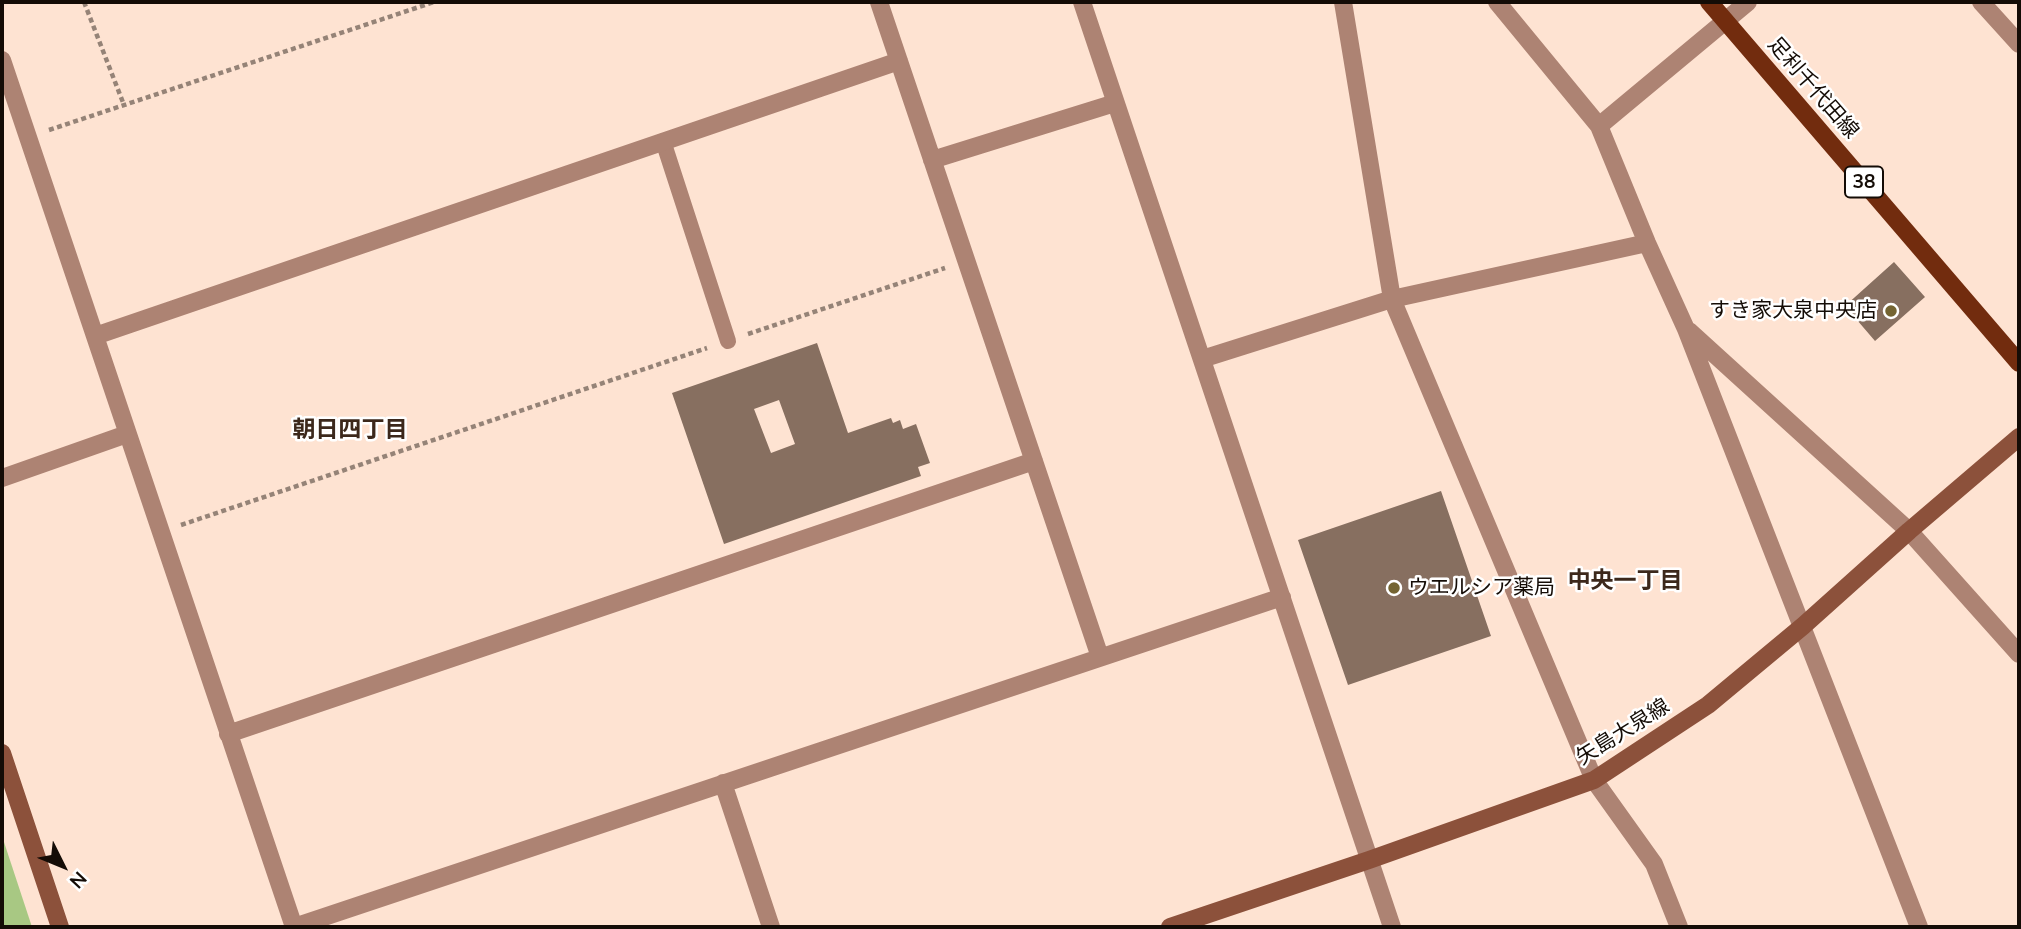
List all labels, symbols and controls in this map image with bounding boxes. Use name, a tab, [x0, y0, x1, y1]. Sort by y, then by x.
street label: 足利千代田線	[1762, 32, 1864, 144]
road number: 38	[1845, 166, 1883, 198]
place label: すき家大泉中央店	[1709, 298, 1877, 324]
marker: すき家大泉中央店	[1883, 303, 1899, 319]
district label: 朝日四丁目	[293, 416, 407, 444]
district label: 中央一丁目	[1568, 567, 1682, 595]
place label: ウエルシア薬局	[1408, 575, 1555, 601]
marker: ウエルシア薬局	[1386, 580, 1402, 596]
street label: 矢島大泉線	[1572, 693, 1674, 771]
north arrow	[28, 831, 98, 901]
text: N	[65, 867, 92, 894]

